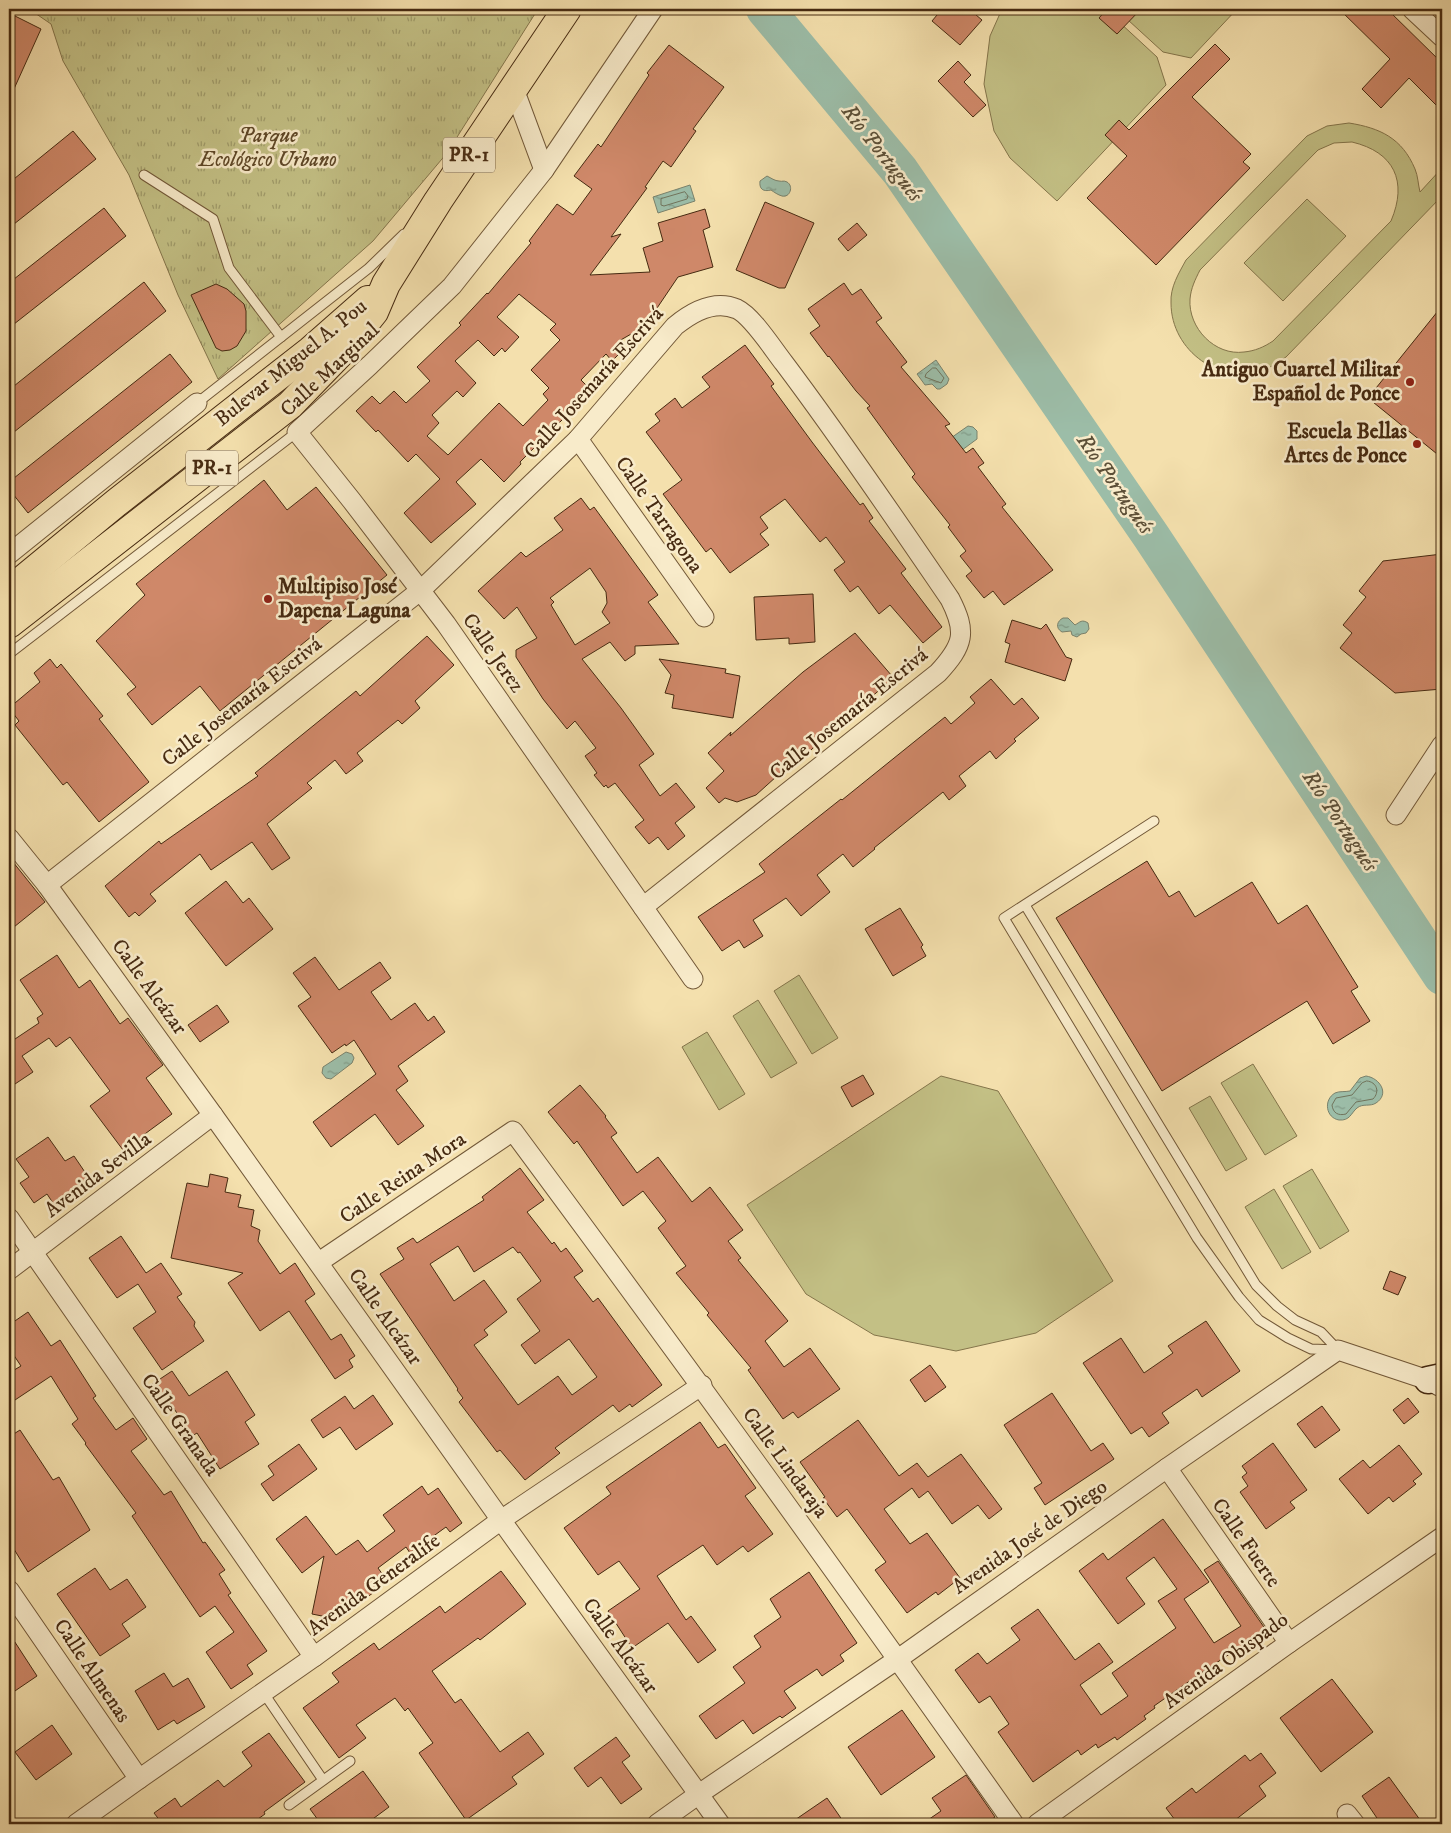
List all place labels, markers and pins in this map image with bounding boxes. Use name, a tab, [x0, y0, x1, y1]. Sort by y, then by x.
place label: Antiguo Cuartel Militar Español de Ponce	[1201, 357, 1401, 407]
marker: Antiguo Cuartel Militar Español de Ponce	[1404, 376, 1416, 388]
place label: Escuela Bellas Artes de Ponce	[1284, 419, 1407, 469]
marker: Escuela Bellas Artes de Ponce	[1411, 438, 1423, 450]
place label: Multipiso José Dapena Laguna	[278, 574, 412, 624]
marker: Multipiso José Dapena Laguna	[262, 593, 274, 605]

